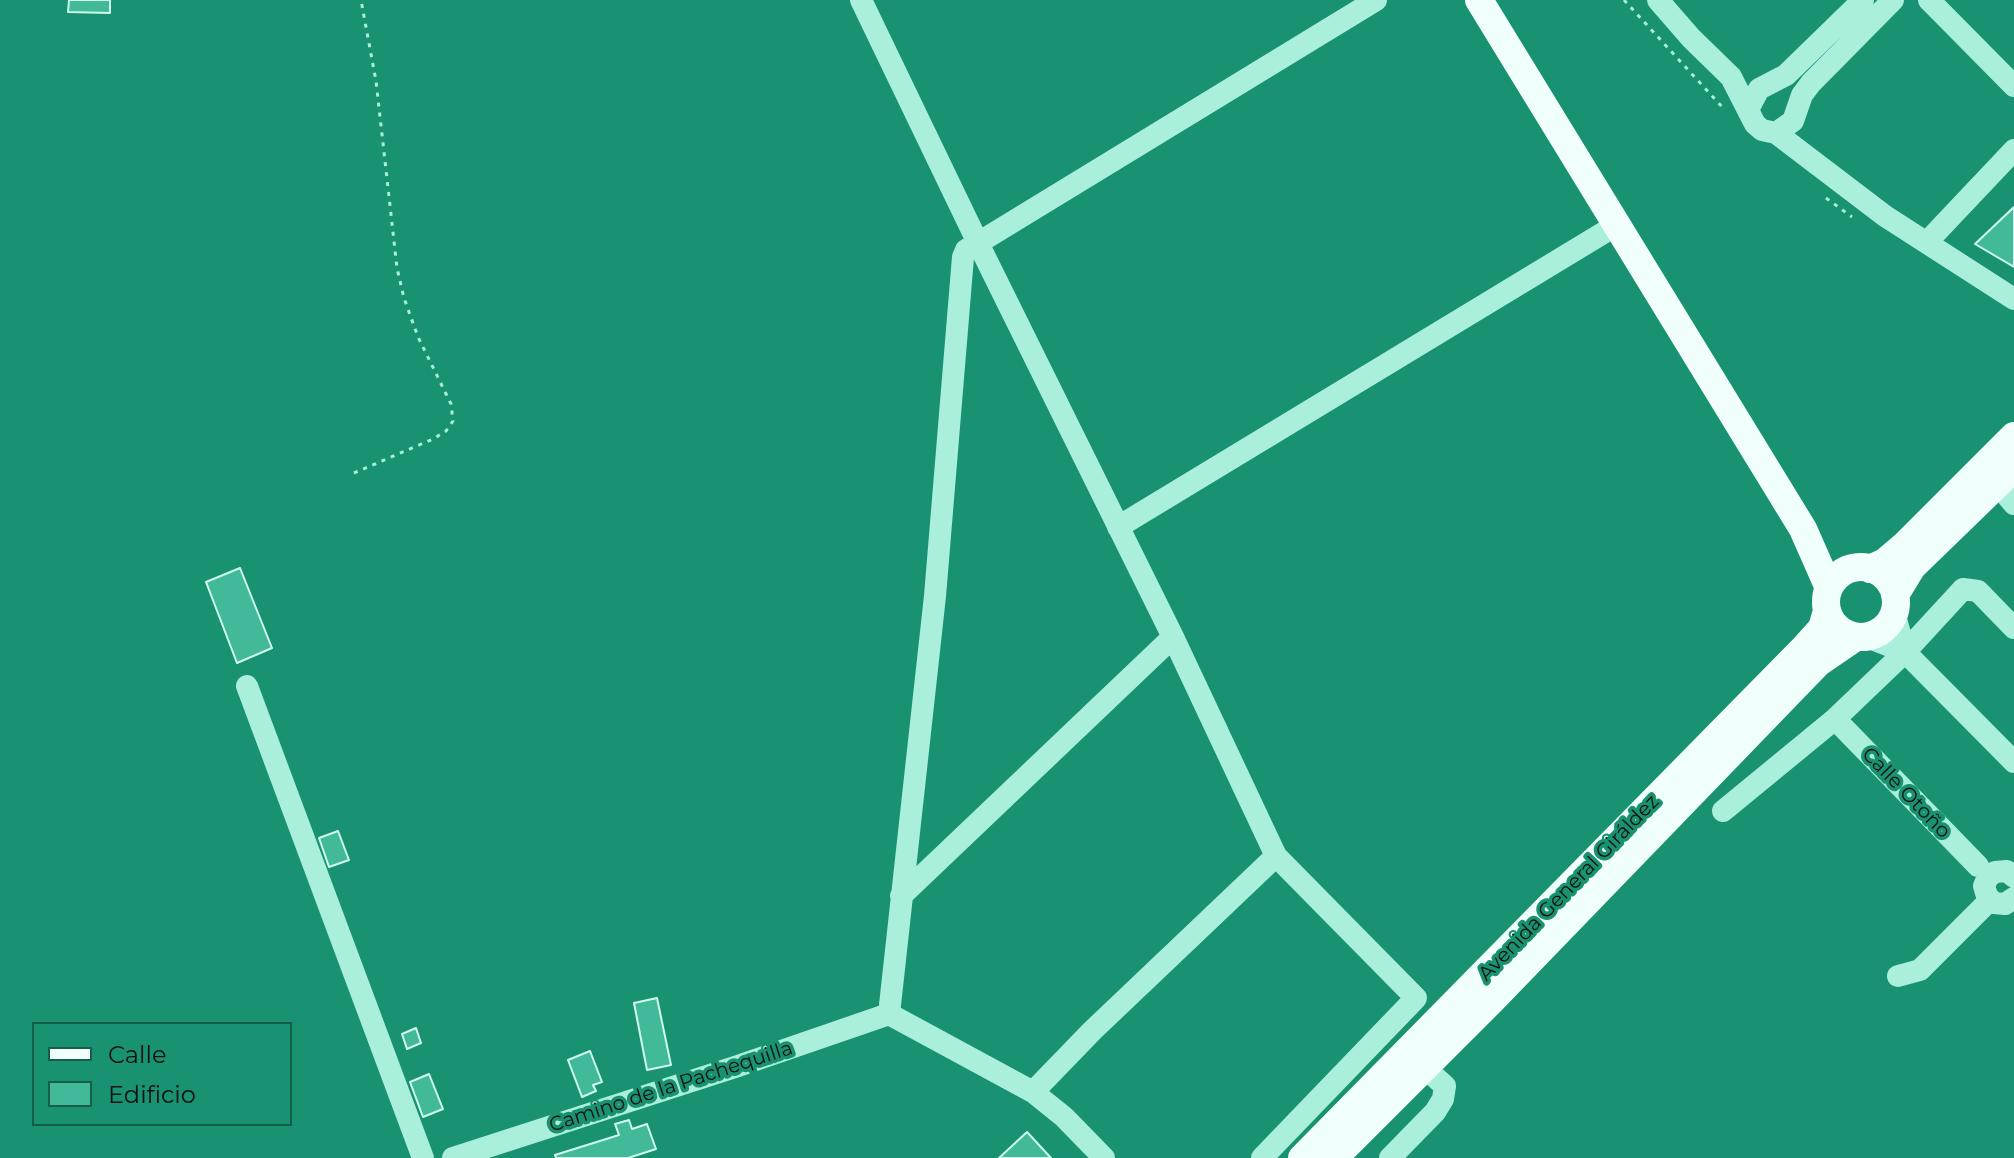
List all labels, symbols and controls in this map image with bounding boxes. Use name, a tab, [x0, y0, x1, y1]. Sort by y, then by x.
street label: Calle Otoño	[1857, 743, 1955, 843]
street label: Avenida General Giráldez	[1474, 790, 1664, 986]
legend	[32, 1022, 292, 1126]
street label: Camino de la Pachequilla	[546, 1036, 796, 1138]
text: Calle	[108, 1040, 166, 1069]
text: Edificio	[108, 1080, 196, 1109]

